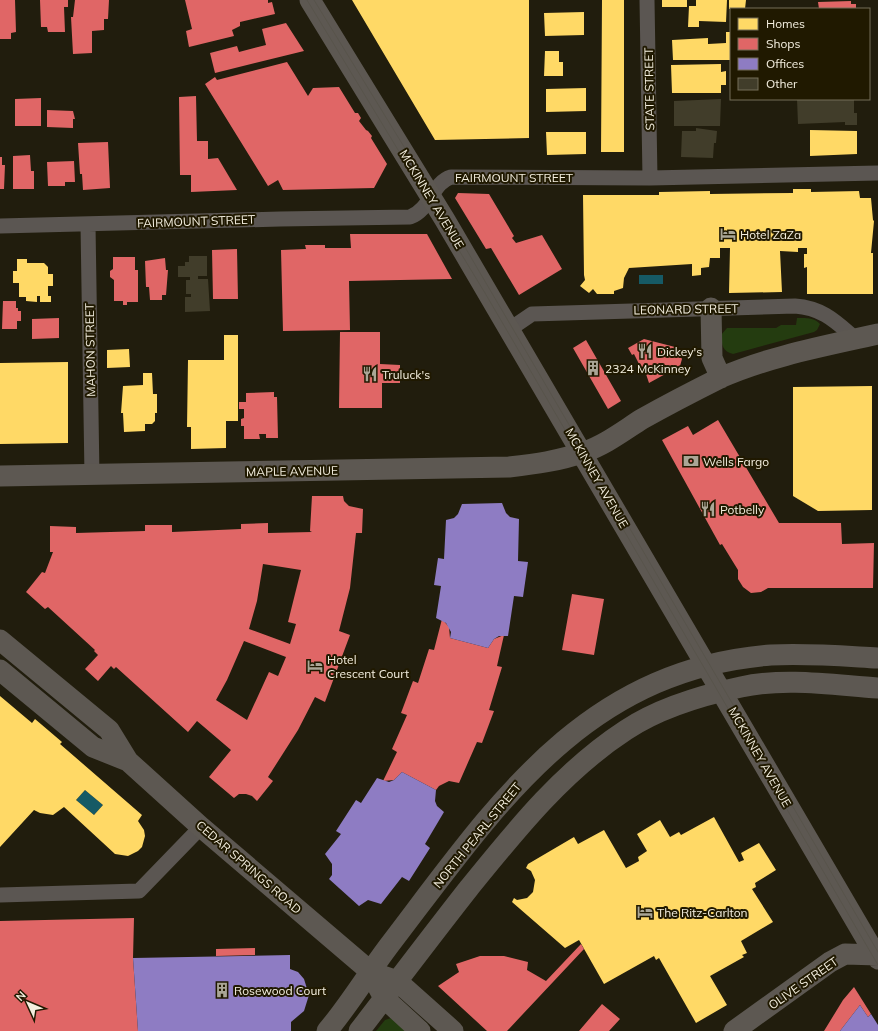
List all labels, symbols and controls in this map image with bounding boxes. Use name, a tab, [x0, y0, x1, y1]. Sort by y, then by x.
legend	[730, 8, 870, 100]
text: Homes	[766, 16, 805, 31]
text: Shops	[766, 36, 801, 51]
street label: STATE STREET	[641, 47, 657, 131]
text: Offices	[766, 56, 804, 71]
text: Other	[766, 76, 798, 91]
street label: MCKINNEY AVENUE	[396, 147, 468, 251]
street label: FAIRMOUNT STREET	[455, 170, 574, 185]
street label: FAIRMOUNT STREET	[137, 211, 256, 231]
hotel icon: Hotel ZaZa	[719, 225, 737, 243]
place label: Hotel ZaZa	[740, 227, 801, 242]
street label: LEONARD STREET	[633, 301, 739, 317]
street label: MAHON STREET	[82, 302, 98, 397]
restaurant icon: Dickey's	[636, 342, 654, 360]
place label: Dickey's	[657, 344, 702, 359]
building icon: 2324 McKinney	[584, 359, 602, 377]
place label: 2324 McKinney	[605, 361, 691, 376]
restaurant icon: Truluck's	[361, 365, 379, 383]
place label: Truluck's	[382, 367, 430, 382]
street label: MCKINNEY AVENUE	[562, 425, 632, 531]
bank icon: Wells Fargo	[682, 452, 700, 470]
place label: Wells Fargo	[703, 454, 769, 469]
street label: MAPLE AVENUE	[246, 463, 338, 479]
restaurant icon: Potbelly	[699, 500, 717, 518]
place label: Potbelly	[720, 502, 765, 517]
place label: Hotel Crescent Court	[327, 652, 409, 681]
hotel icon: Hotel Crescent Court	[306, 657, 324, 675]
street label: MCKINNEY AVENUE	[725, 704, 795, 810]
street label: NORTH PEARL STREET	[430, 779, 525, 891]
street label: CEDAR SPRINGS ROAD	[193, 817, 305, 917]
hotel icon: The Ritz-Carlton	[636, 903, 654, 921]
place label: The Ritz-Carlton	[657, 905, 748, 920]
street label: OLIVE STREET	[765, 953, 841, 1013]
building icon: Rosewood Court	[213, 981, 231, 999]
north arrow	[8, 983, 48, 1023]
place label: Rosewood Court	[234, 983, 326, 998]
text: N	[13, 988, 29, 1004]

